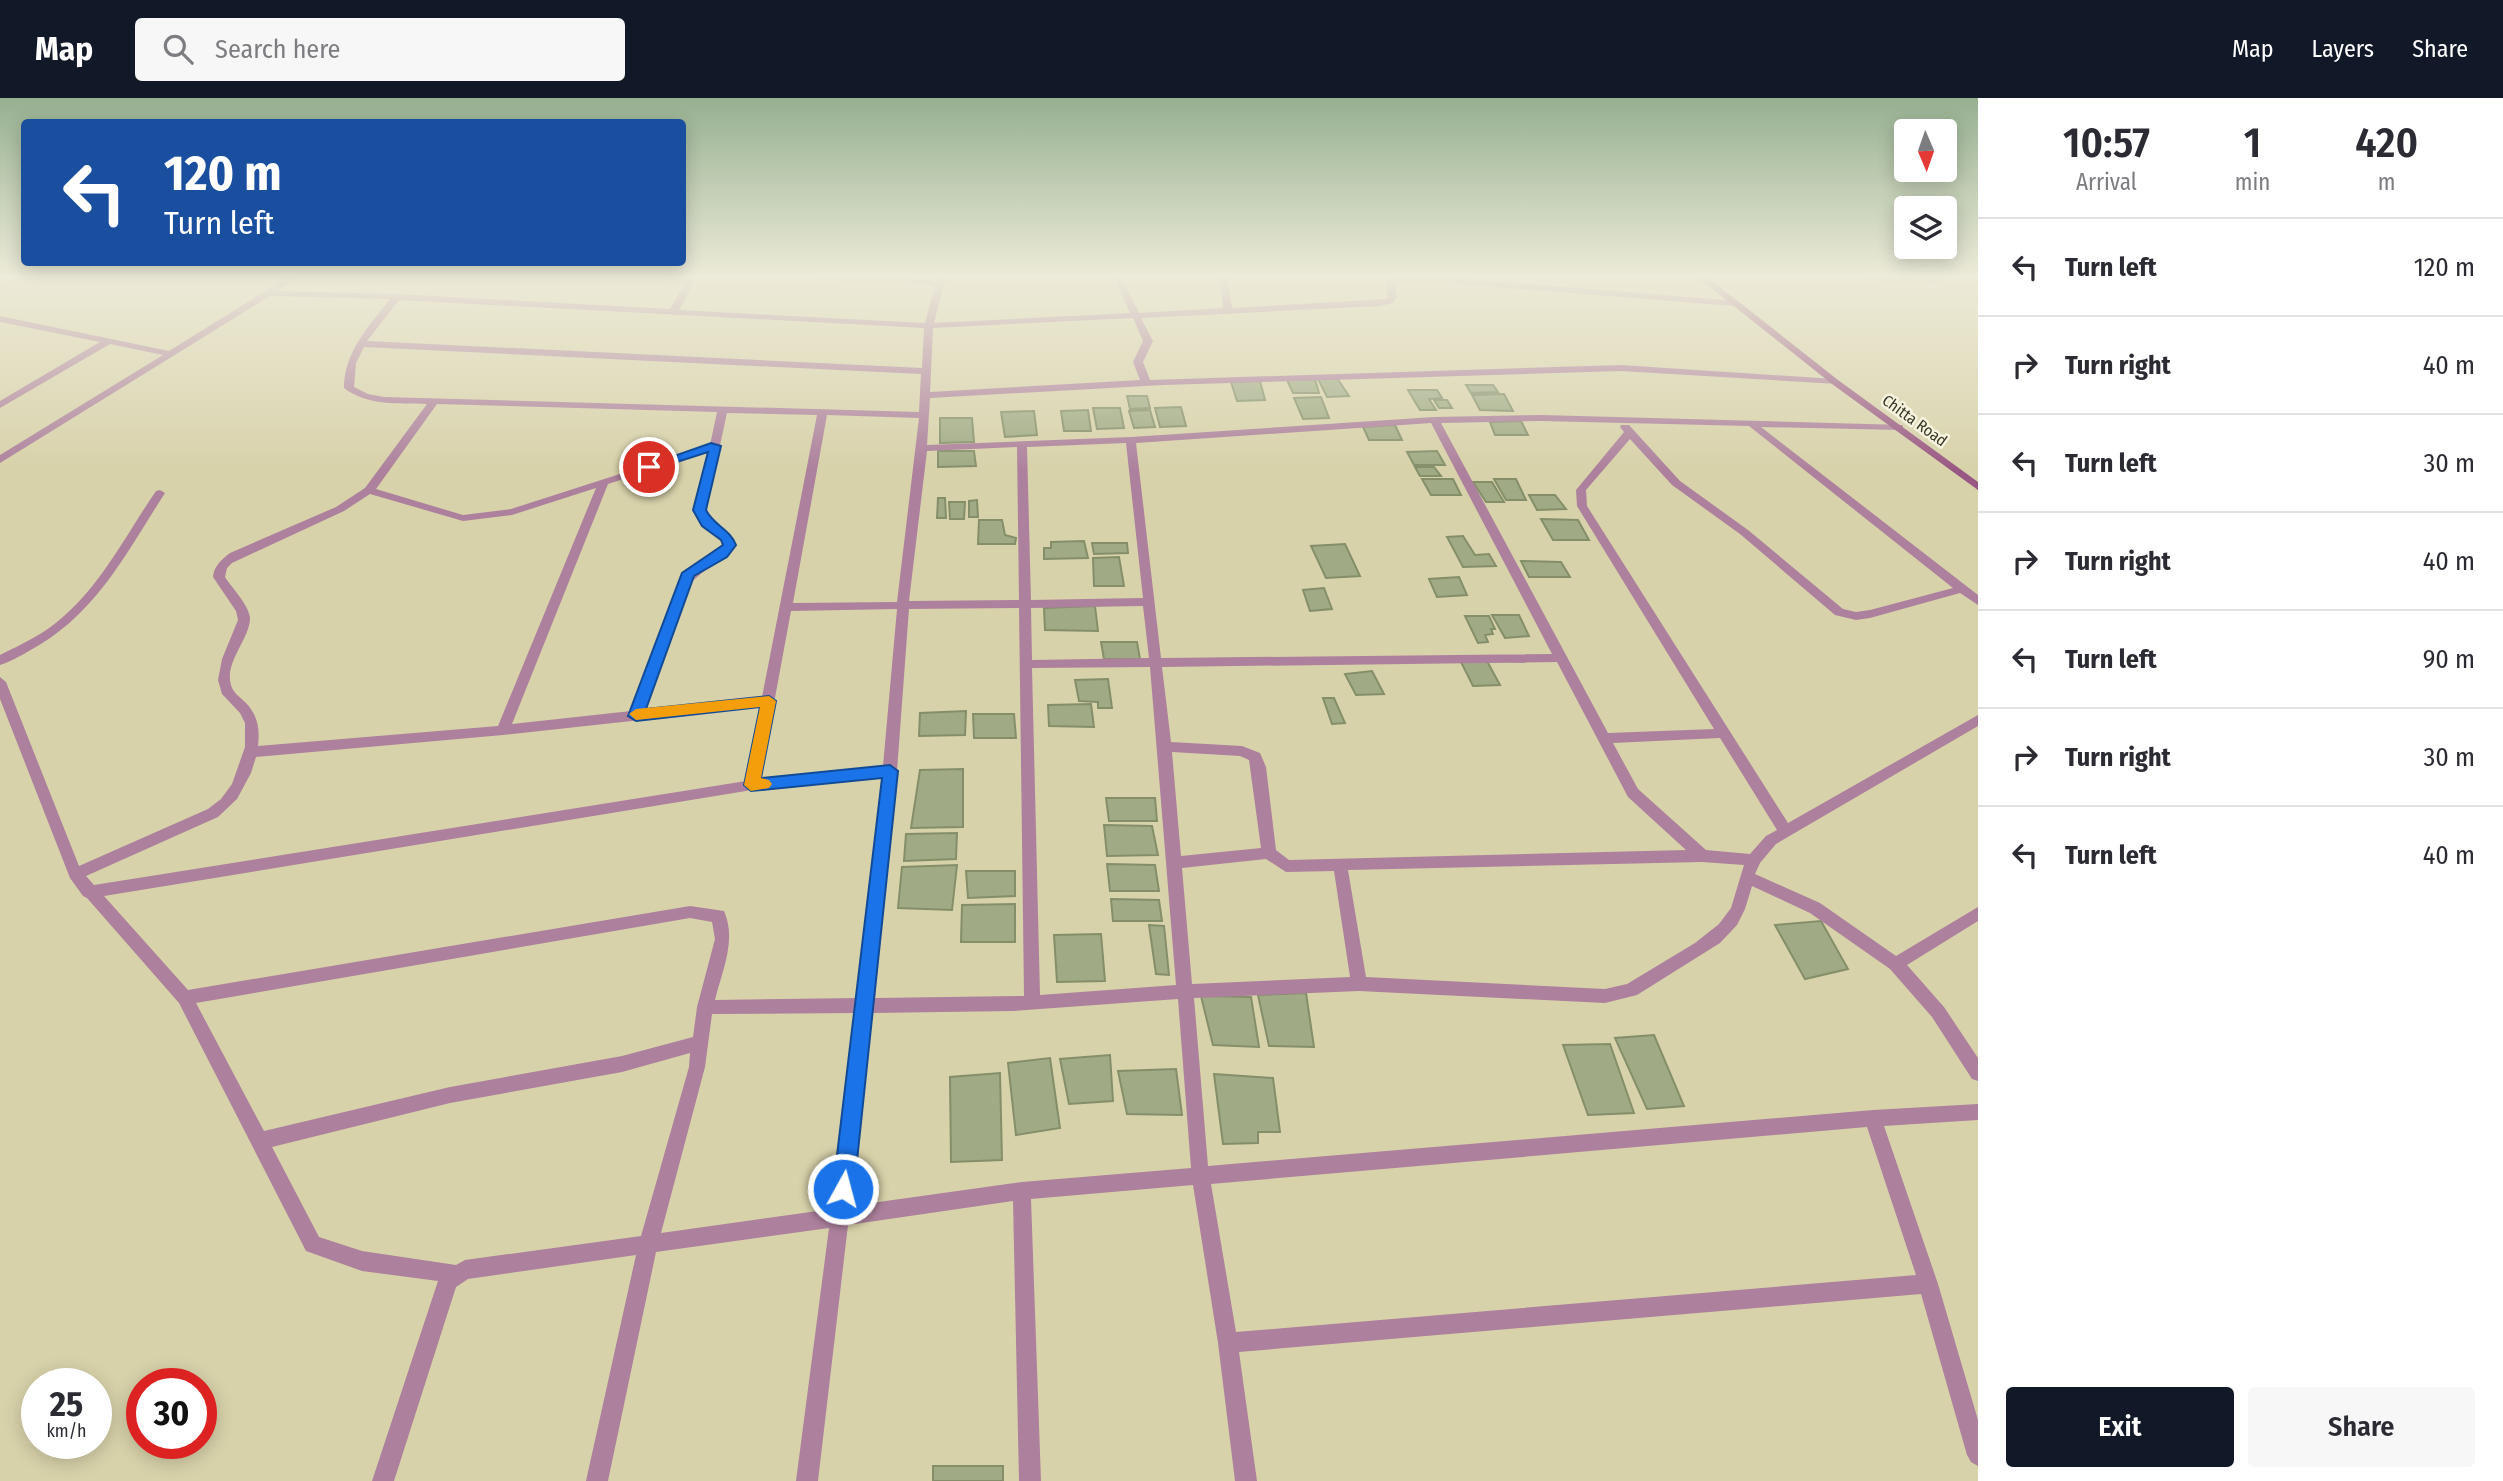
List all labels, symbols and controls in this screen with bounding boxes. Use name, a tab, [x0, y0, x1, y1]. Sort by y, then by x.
search box	[135, 18, 625, 81]
text: Map	[35, 29, 93, 69]
icon: search	[159, 30, 197, 68]
text: Search here	[215, 34, 340, 65]
text: Map	[2232, 35, 2274, 63]
text: Layers	[2312, 35, 2374, 63]
text: Share	[2412, 35, 2468, 63]
text: 10:57	[2063, 118, 2150, 168]
text: 1	[2244, 118, 2261, 168]
text: 420	[2355, 118, 2418, 168]
north arrow	[1894, 119, 1956, 182]
map controls	[1894, 119, 1957, 259]
text: 120 m	[164, 144, 282, 203]
icon: left	[49, 147, 140, 238]
text: Arrival	[2076, 168, 2137, 196]
text: min	[2235, 168, 2270, 196]
text: m	[2378, 168, 2396, 196]
button: layers	[1894, 196, 1957, 259]
text: Turn left	[164, 204, 274, 242]
icon: left	[2006, 248, 2044, 286]
text: Turn left	[2065, 252, 2157, 283]
text: 120 m	[2414, 252, 2475, 283]
icon: right	[2006, 346, 2044, 384]
text: Turn right	[2065, 350, 2171, 381]
text: 40 m	[2423, 350, 2475, 381]
street label: Chitta Road	[1879, 391, 1951, 450]
pin	[619, 437, 679, 497]
icon: left	[2006, 444, 2044, 482]
icon: arrive	[630, 448, 668, 486]
text: Turn left	[2065, 448, 2157, 479]
text: 30 m	[2424, 448, 2475, 479]
icon: right	[2006, 542, 2044, 580]
text: Turn right	[2065, 546, 2171, 577]
text: 40 m	[2423, 546, 2475, 577]
icon: left	[2006, 640, 2044, 678]
text: Turn left	[2065, 644, 2157, 675]
text: 90 m	[2423, 644, 2475, 675]
icon: right	[2006, 738, 2044, 776]
text: Turn right	[2065, 742, 2171, 773]
text: 30 m	[2424, 742, 2475, 773]
icon: left	[2006, 836, 2044, 874]
text: Turn left	[2065, 840, 2157, 871]
text: 40 m	[2423, 840, 2475, 871]
position arrow	[806, 1152, 880, 1226]
speed limit sign: 30	[126, 1368, 217, 1459]
text: 25	[50, 1383, 83, 1425]
button: Exit	[2006, 1387, 2234, 1467]
button: Share	[2248, 1387, 2475, 1467]
text: km/h	[46, 1420, 87, 1442]

